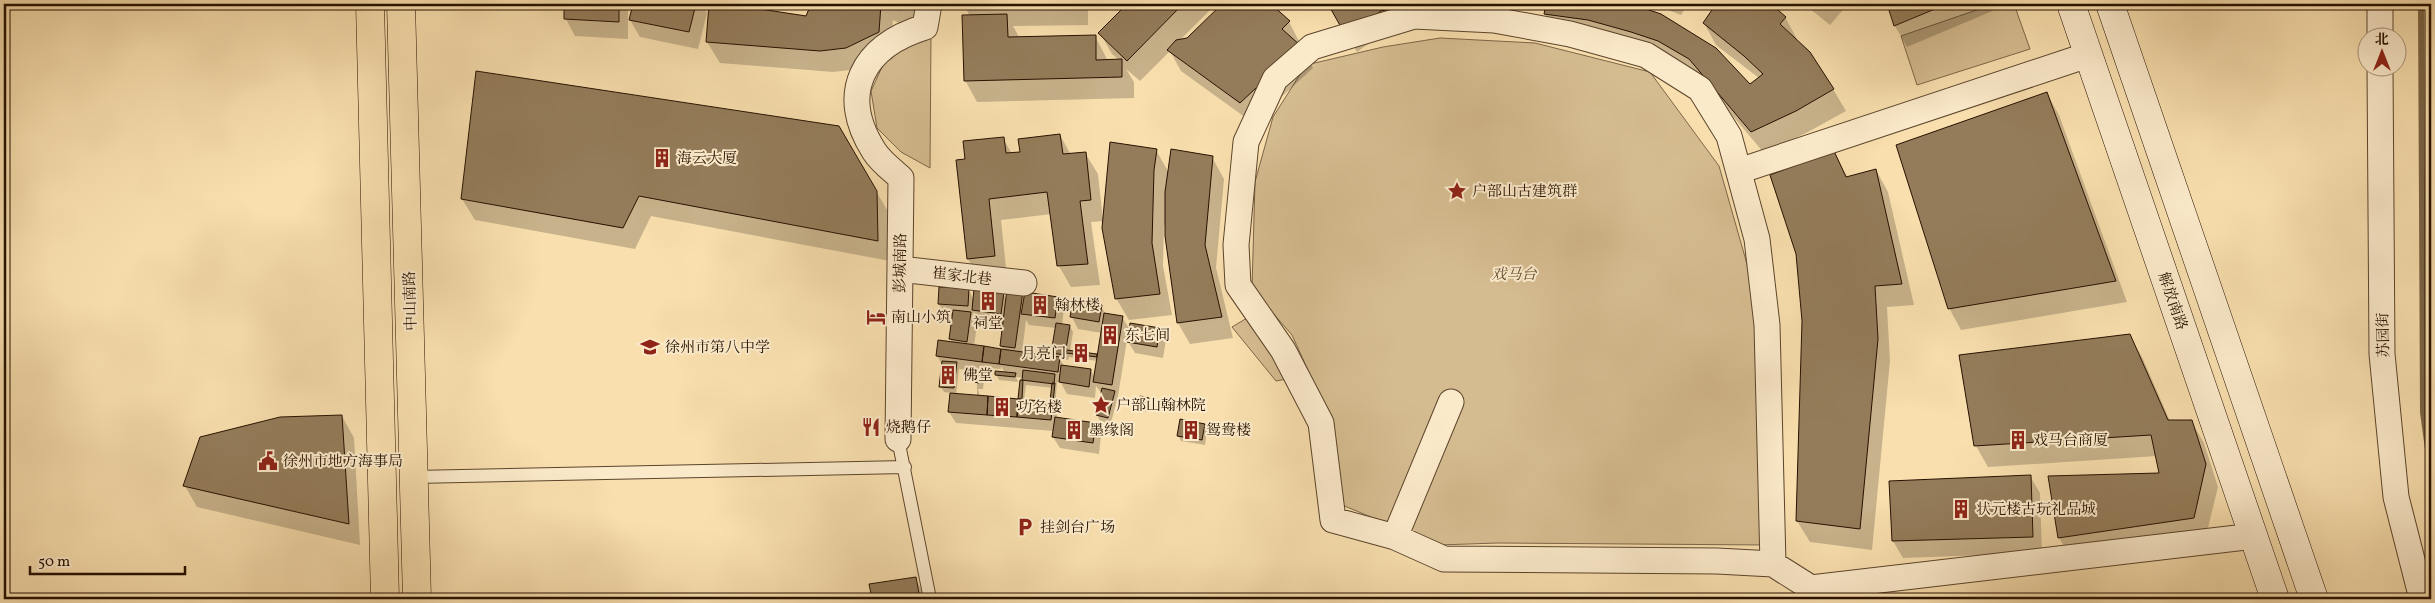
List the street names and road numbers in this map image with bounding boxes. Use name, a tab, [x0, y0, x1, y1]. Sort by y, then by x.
street label: 彭城南路	[890, 233, 913, 293]
street label: 崔家北巷	[931, 263, 993, 292]
street label: 解放南路	[2152, 270, 2191, 333]
street label: 中山南路	[400, 271, 423, 331]
street label: 苏园街	[2374, 312, 2395, 358]

